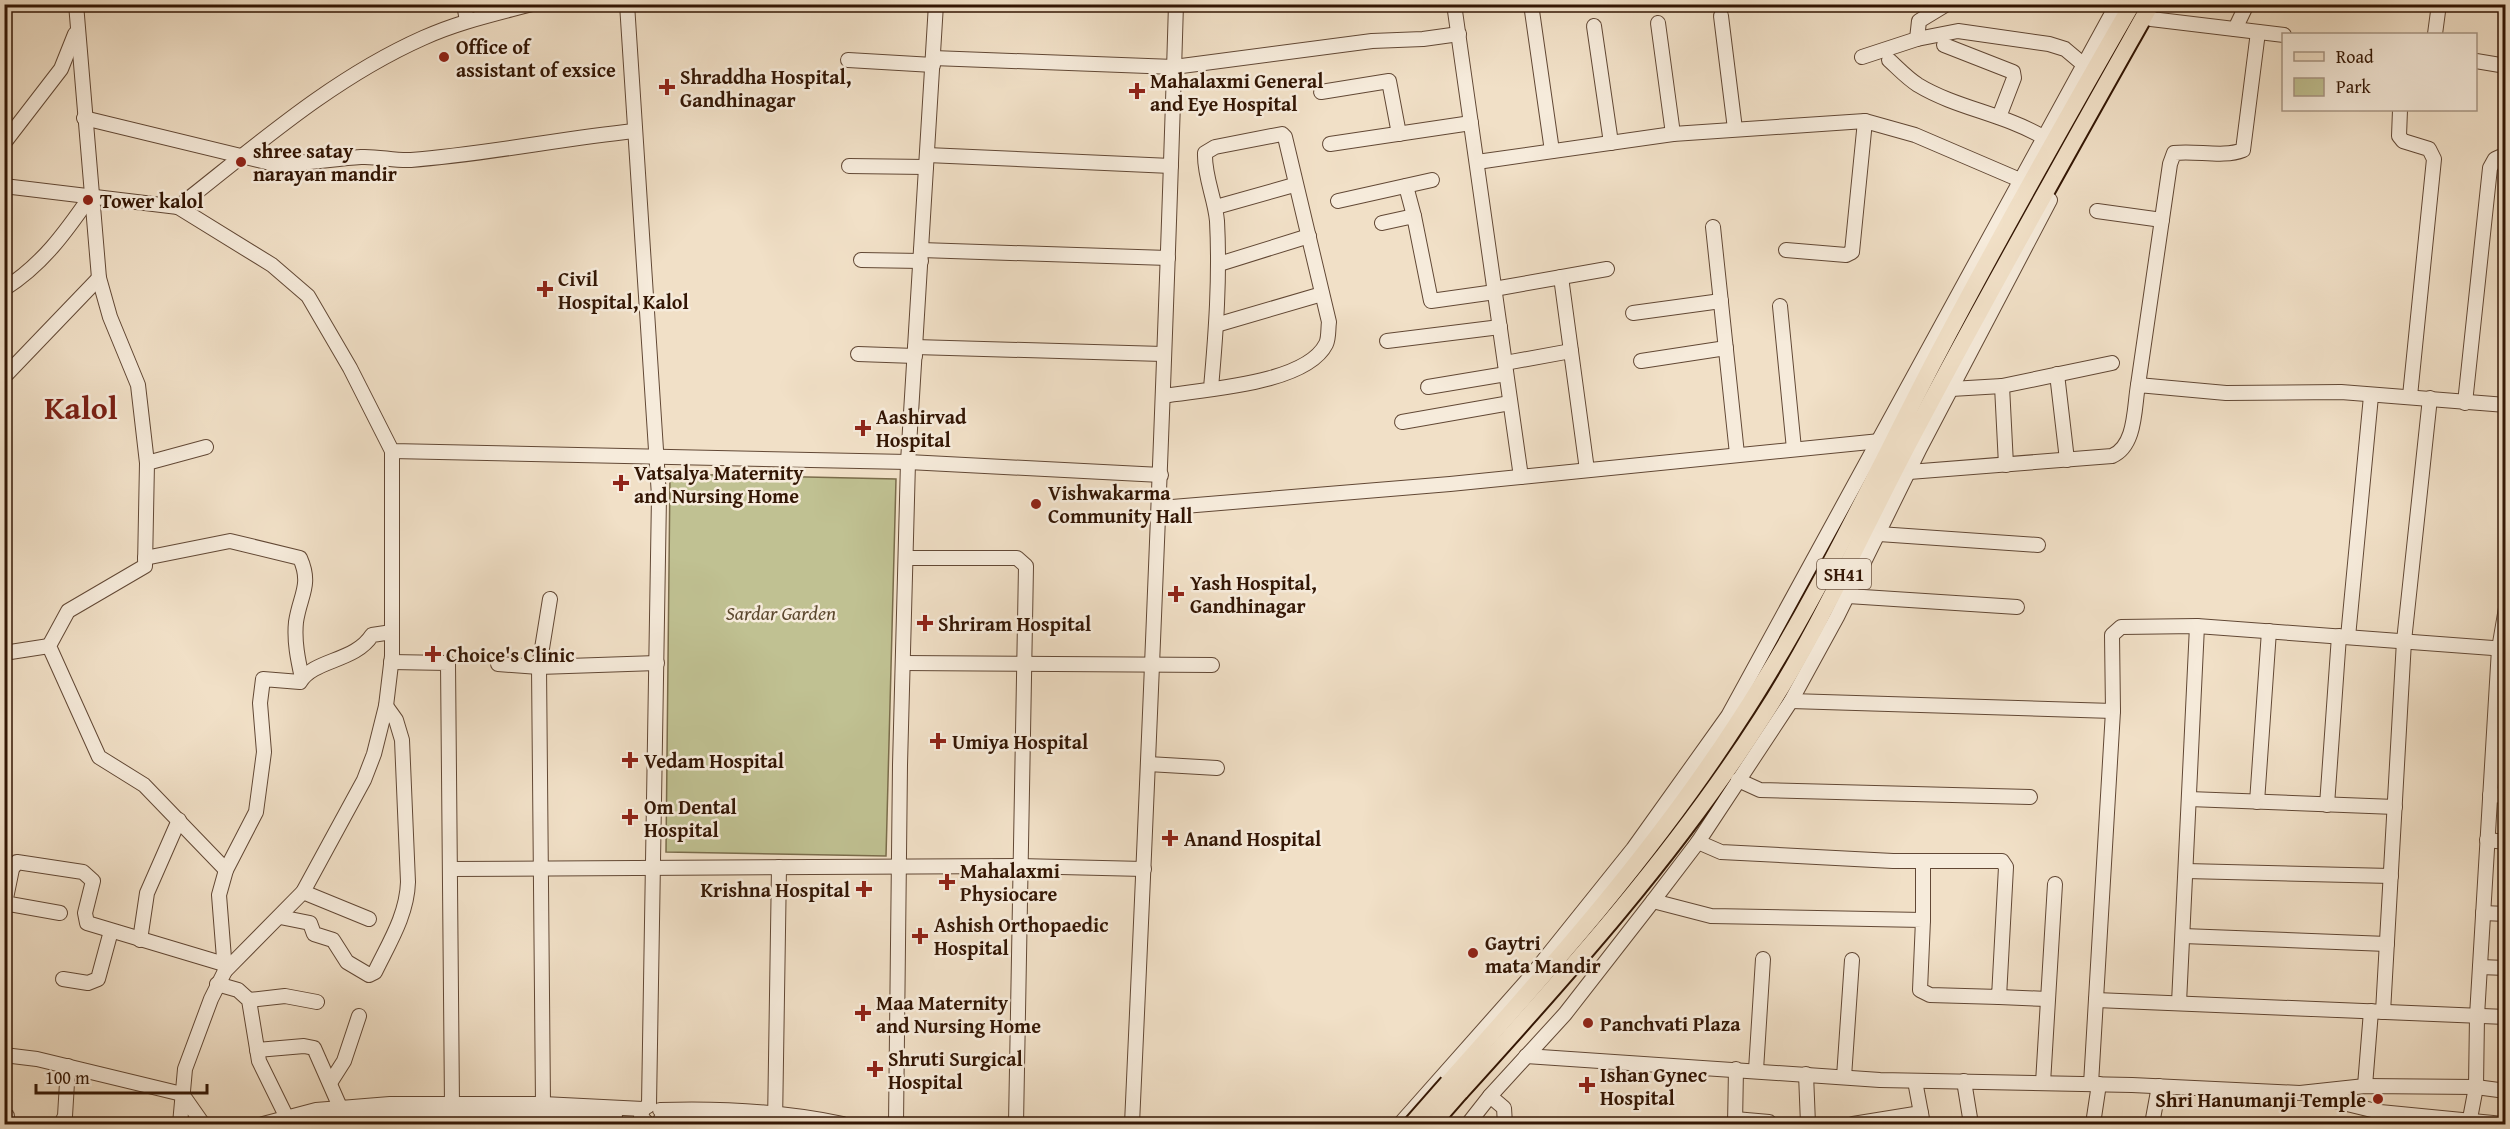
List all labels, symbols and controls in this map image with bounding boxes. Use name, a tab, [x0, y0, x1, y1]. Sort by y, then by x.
place label: Office of assistant of exsice	[456, 32, 616, 84]
legend	[2282, 33, 2477, 111]
text: Road	[2336, 43, 2374, 70]
marker: Office of assistant of exsice	[437, 50, 451, 64]
place label: Shraddha Hospital, Gandhinagar	[680, 62, 851, 114]
place label: Mahalaxmi General and Eye Hospital	[1150, 66, 1323, 118]
text: Park	[2336, 73, 2372, 100]
marker: Shraddha Hospital, Gandhinagar	[658, 78, 676, 96]
marker: Mahalaxmi General and Eye Hospital	[1128, 82, 1146, 100]
place label: shree satay narayan mandir	[253, 136, 397, 188]
marker: shree satay narayan mandir	[234, 155, 248, 169]
place label: Tower kalol	[100, 186, 203, 215]
marker: Tower kalol	[81, 193, 95, 207]
place label: Civil Hospital, Kalol	[558, 264, 689, 316]
marker: Civil Hospital, Kalol	[536, 280, 554, 298]
district label: Kalol	[44, 384, 118, 431]
place label: Aashirvad Hospital	[876, 402, 967, 454]
marker: Aashirvad Hospital	[854, 419, 872, 437]
place label: Vatsalya Maternity and Nursing Home	[634, 458, 804, 510]
marker: Vatsalya Maternity and Nursing Home	[612, 474, 630, 492]
place label: Vishwakarma Community Hall	[1048, 478, 1192, 530]
marker: Vishwakarma Community Hall	[1029, 497, 1043, 511]
road number: SH41	[1817, 559, 1871, 589]
place label: Yash Hospital, Gandhinagar	[1190, 568, 1317, 620]
marker: Yash Hospital, Gandhinagar	[1167, 585, 1185, 603]
park label: Sardar Garden	[726, 598, 836, 627]
place label: Shriram Hospital	[938, 609, 1091, 638]
marker: Shriram Hospital	[916, 614, 934, 632]
place label: Choice's Clinic	[446, 640, 575, 669]
marker: Choice's Clinic	[424, 645, 442, 663]
place label: Umiya Hospital	[952, 727, 1088, 756]
marker: Umiya Hospital	[929, 732, 947, 750]
place label: Vedam Hospital	[644, 746, 784, 775]
marker: Vedam Hospital	[621, 751, 639, 769]
place label: Om Dental Hospital	[644, 792, 737, 844]
marker: Om Dental Hospital	[621, 808, 639, 826]
place label: Anand Hospital	[1184, 824, 1321, 853]
marker: Anand Hospital	[1161, 829, 1179, 847]
place label: Mahalaxmi Physiocare	[960, 856, 1060, 908]
marker: Mahalaxmi Physiocare	[938, 873, 956, 891]
place label: Krishna Hospital	[700, 875, 850, 904]
marker: Krishna Hospital	[855, 880, 873, 898]
place label: Ashish Orthopaedic Hospital	[934, 910, 1108, 962]
marker: Ashish Orthopaedic Hospital	[911, 927, 929, 945]
place label: Gaytri mata Mandir	[1485, 928, 1601, 980]
marker: Gaytri mata Mandir	[1466, 946, 1480, 960]
place label: Maa Maternity and Nursing Home	[876, 988, 1041, 1040]
marker: Maa Maternity and Nursing Home	[854, 1004, 872, 1022]
place label: Panchvati Plaza	[1600, 1009, 1741, 1038]
marker: Panchvati Plaza	[1581, 1016, 1595, 1030]
place label: Shruti Surgical Hospital	[888, 1044, 1023, 1096]
scale bar	[36, 1057, 207, 1095]
marker: Shruti Surgical Hospital	[866, 1060, 884, 1078]
place label: Ishan Gynec Hospital	[1600, 1060, 1707, 1112]
text: 100 m	[45, 1064, 90, 1091]
marker: Ishan Gynec Hospital	[1578, 1076, 1596, 1094]
place label: Shri Hanumanji Temple	[2155, 1085, 2366, 1114]
marker: Shri Hanumanji Temple	[2371, 1092, 2385, 1106]

